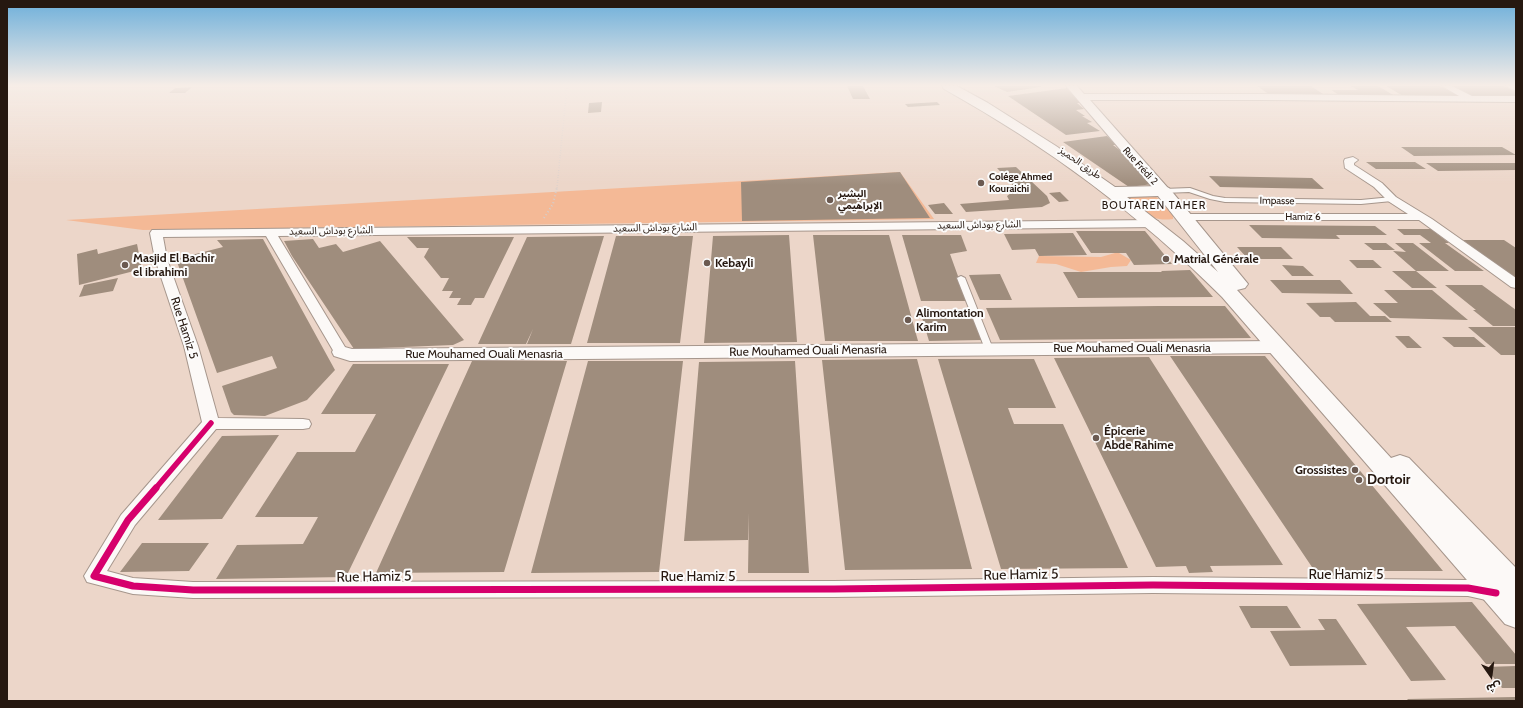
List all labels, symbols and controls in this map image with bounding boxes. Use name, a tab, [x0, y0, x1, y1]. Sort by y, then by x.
street label: طريق الحميز	[1057, 144, 1103, 182]
street label: Rue Frédi 2	[1120, 145, 1160, 187]
place label: Colége Ahmed Kouraichi	[989, 171, 1052, 194]
marker: Colége Ahmed Kouraichi	[976, 178, 986, 188]
place label: البشير الإبراهيمي	[838, 188, 882, 212]
marker: البشير الإبراهيمي	[825, 195, 835, 205]
street label: Impasse	[1259, 195, 1295, 207]
district label: BOUTAREN TAHER	[1102, 199, 1206, 213]
street label: Hamiz 6	[1285, 211, 1321, 223]
street label: الشارع بوداش السعيد	[937, 218, 1021, 232]
street label: الشارع بوداش السعيد	[613, 221, 697, 235]
street label: الشارع بوداش السعيد	[289, 224, 373, 238]
place label: Masjid El Bachir el ibrahimi	[133, 251, 214, 279]
place label: Matrial Générale	[1174, 252, 1259, 266]
marker: Matrial Générale	[1161, 254, 1171, 264]
place label: Kebayli	[715, 256, 753, 270]
marker: Kebayli	[702, 258, 712, 268]
marker: Masjid El Bachir el ibrahimi	[120, 260, 130, 270]
street label: Rue Hamiz 5	[167, 295, 201, 361]
place label: Alimontation Karim	[916, 306, 984, 334]
marker: Alimontation Karim	[903, 315, 913, 325]
street label: Rue Mouhamed Ouali Menasria	[1053, 341, 1211, 355]
street label: Rue Mouhamed Ouali Menasria	[729, 342, 887, 360]
street label: Rue Mouhamed Ouali Menasria	[405, 347, 563, 361]
place label: Épicerie Abde Rahime	[1104, 424, 1174, 452]
marker: Épicerie Abde Rahime	[1091, 433, 1101, 443]
place label: Grossistes	[1295, 463, 1347, 477]
marker: Grossistes	[1350, 465, 1360, 475]
place label: Dortoir	[1367, 472, 1410, 488]
marker: Dortoir	[1354, 475, 1364, 485]
street label: Rue Hamiz 5	[983, 566, 1059, 584]
street label: Rue Hamiz 5	[1309, 567, 1383, 583]
street label: Rue Hamiz 5	[336, 568, 412, 586]
street label: Rue Hamiz 5	[661, 569, 735, 585]
north arrow	[1471, 656, 1511, 696]
text: ش	[1485, 679, 1503, 696]

